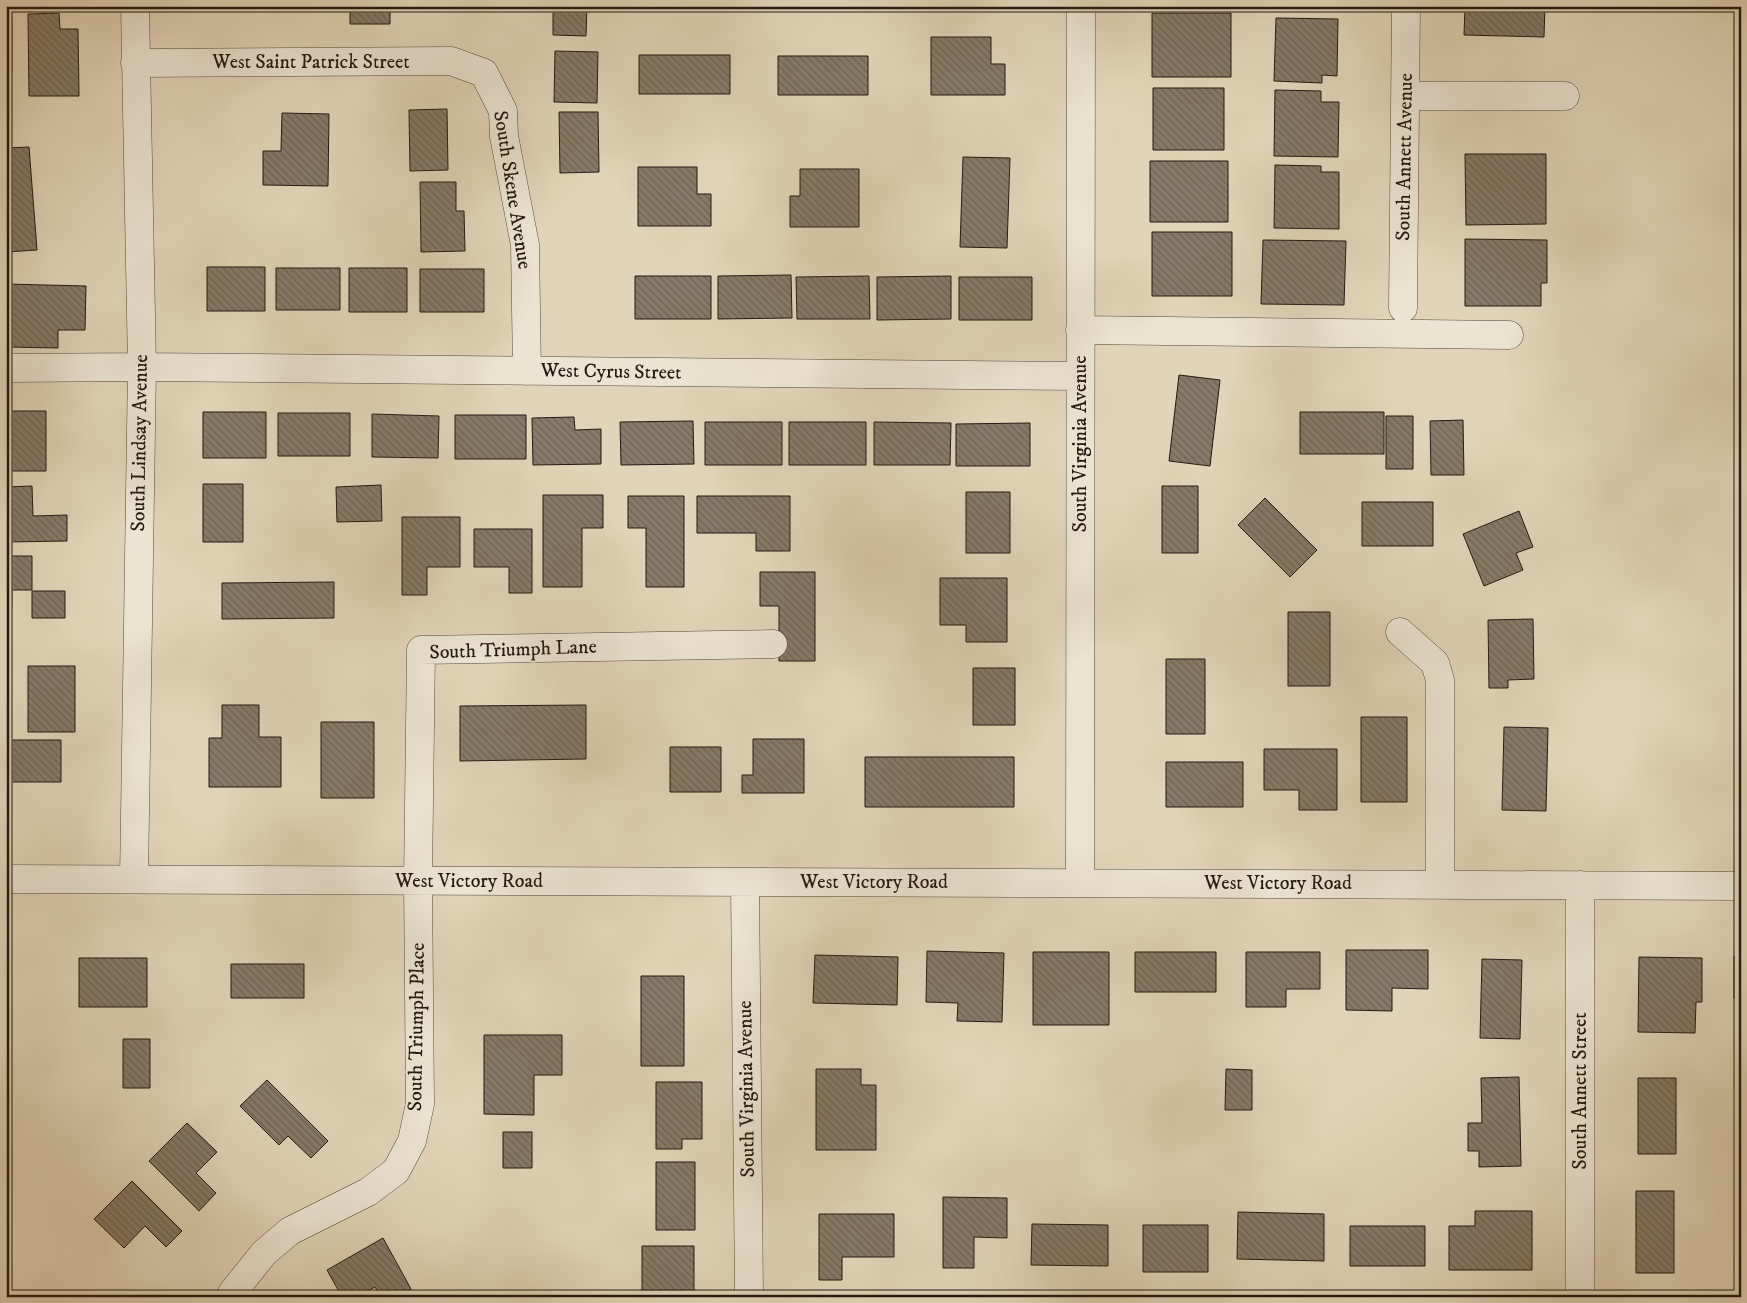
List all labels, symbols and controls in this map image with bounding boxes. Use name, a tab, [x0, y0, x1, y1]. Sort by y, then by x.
street label: West Saint Patrick Street	[211, 50, 410, 75]
street label: South Annett Avenue	[1391, 73, 1419, 241]
street label: South Skene Avenue	[487, 109, 537, 271]
street label: South Lindsay Avenue	[126, 354, 154, 532]
street label: South Virginia Avenue	[1068, 355, 1093, 533]
street label: West Cyrus Street	[539, 358, 682, 386]
street label: South Triumph Lane	[429, 635, 597, 665]
street label: West Victory Road	[394, 869, 543, 894]
street label: West Victory Road	[799, 870, 948, 895]
street label: West Victory Road	[1203, 871, 1352, 896]
street label: South Triumph Place	[403, 942, 431, 1112]
street label: South Virginia Avenue	[733, 1000, 761, 1178]
street label: South Annett Street	[1568, 1012, 1593, 1170]

